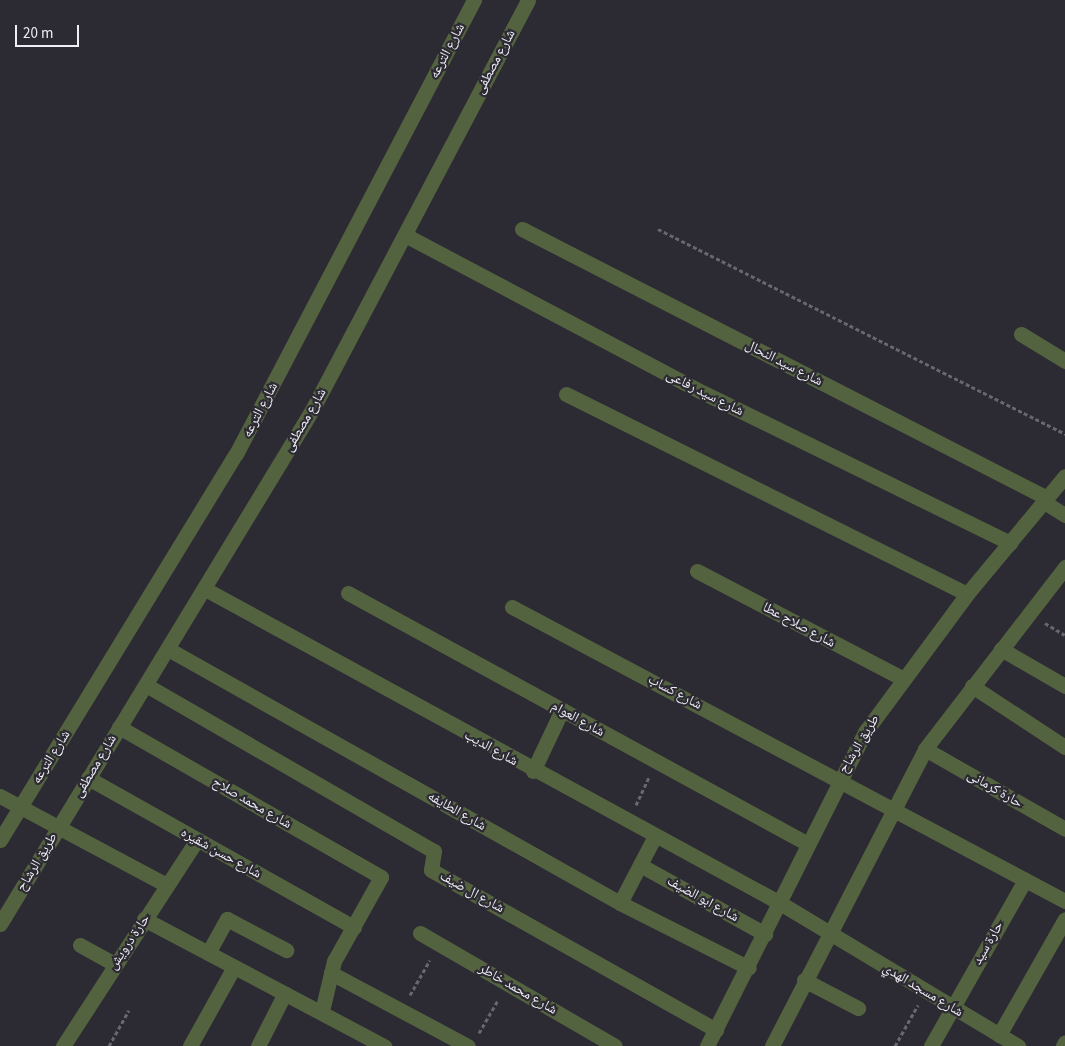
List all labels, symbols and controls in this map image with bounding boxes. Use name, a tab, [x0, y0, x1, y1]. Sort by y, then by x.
scale bar	[18, 15, 81, 47]
street label: شارع الترعه	[426, 21, 468, 81]
text: 20 m	[23, 23, 53, 44]
street label: شارع مصطفى	[471, 27, 519, 97]
street label: شارع سيد النحال	[742, 336, 826, 390]
street label: شارع سيد رفاعى	[663, 366, 747, 420]
street label: شارع الترعه	[239, 380, 281, 440]
street label: شارع مصطفى	[280, 385, 330, 455]
street label: شارع صلاح عطا	[760, 599, 838, 651]
street label: شارع كساب	[645, 671, 705, 713]
street label: شارع العوام	[548, 698, 608, 740]
street label: طريق الرشاح	[835, 712, 883, 776]
street label: شارع الديب	[461, 726, 521, 770]
street label: شارع الترعه	[28, 727, 74, 787]
street label: شارع مصطفى	[70, 731, 120, 801]
street label: حارة كرمانى	[964, 766, 1026, 812]
street label: شارع محمد صلاح	[209, 774, 295, 832]
street label: شارع الطايفه	[425, 788, 489, 834]
street label: شارع حسن شقيره	[178, 824, 264, 882]
street label: طريق الرشاح	[13, 830, 61, 894]
street label: شارع ال ضيف	[437, 867, 507, 917]
street label: شارع ابو الضيف	[664, 872, 742, 926]
street label: حارة درويش	[104, 911, 154, 973]
street label: حارة سيد	[969, 918, 1007, 968]
street label: شارع مسجد الهدي	[880, 959, 966, 1021]
street label: شارع محمد خاطر	[476, 960, 560, 1018]

